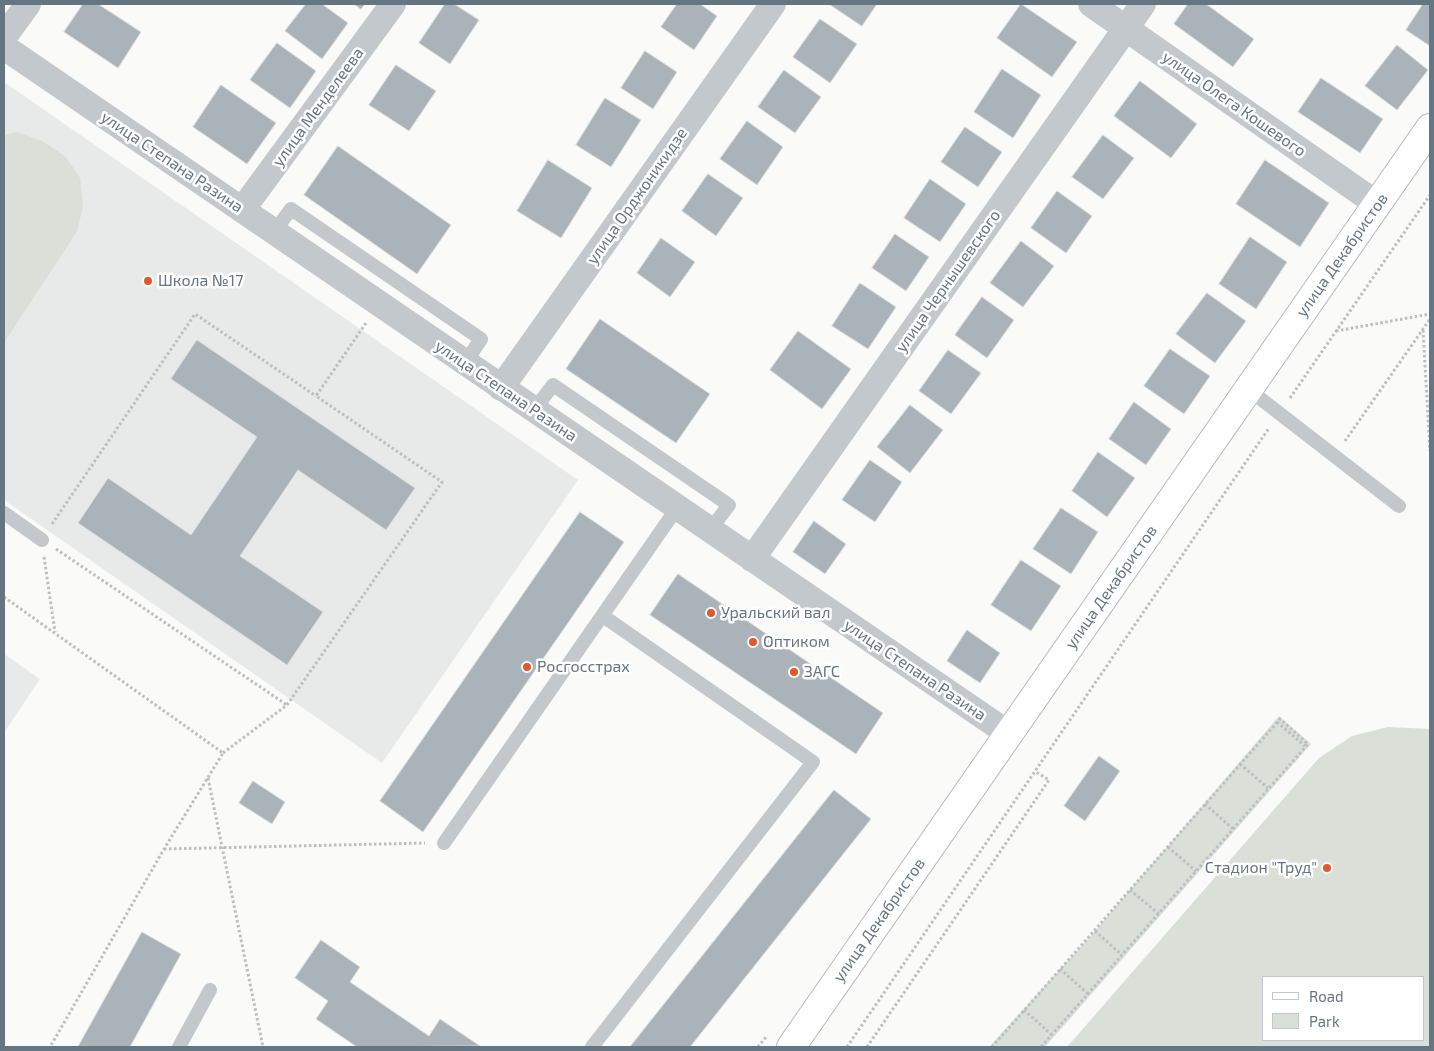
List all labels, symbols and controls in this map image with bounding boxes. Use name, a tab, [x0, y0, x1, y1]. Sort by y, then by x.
street label: улица Менделеева	[268, 44, 368, 170]
street label: улица Олега Кошевого	[1159, 47, 1309, 161]
street label: улица Степана Разина	[97, 107, 247, 217]
street label: улица Орджоникидзе	[583, 124, 691, 268]
street label: улица Декабристов	[1292, 189, 1392, 321]
street label: улица Чернышевского	[892, 206, 1004, 356]
place label: Школа №17	[158, 271, 243, 291]
marker: Школа №17	[142, 275, 154, 287]
street label: улица Степана Разина	[431, 336, 581, 446]
street label: улица Декабристов	[1061, 521, 1161, 653]
place label: Уральский вал	[721, 603, 830, 623]
marker: Уральский вал	[705, 607, 717, 619]
street label: улица Степана Разина	[840, 615, 990, 725]
place label: Оптиком	[763, 632, 830, 652]
marker: Оптиком	[747, 636, 759, 648]
place label: Росгосстрах	[537, 657, 630, 677]
marker: Росгосстрах	[521, 661, 533, 673]
place label: ЗАГС	[804, 662, 840, 682]
marker: ЗАГС	[788, 666, 800, 678]
street label: улица Декабристов	[829, 854, 929, 986]
place label: Стадион "Труд"	[1205, 858, 1317, 878]
marker: Стадион "Труд"	[1321, 862, 1333, 874]
legend	[1262, 976, 1424, 1041]
text: Road	[1309, 987, 1344, 1005]
text: Park	[1309, 1012, 1340, 1030]

